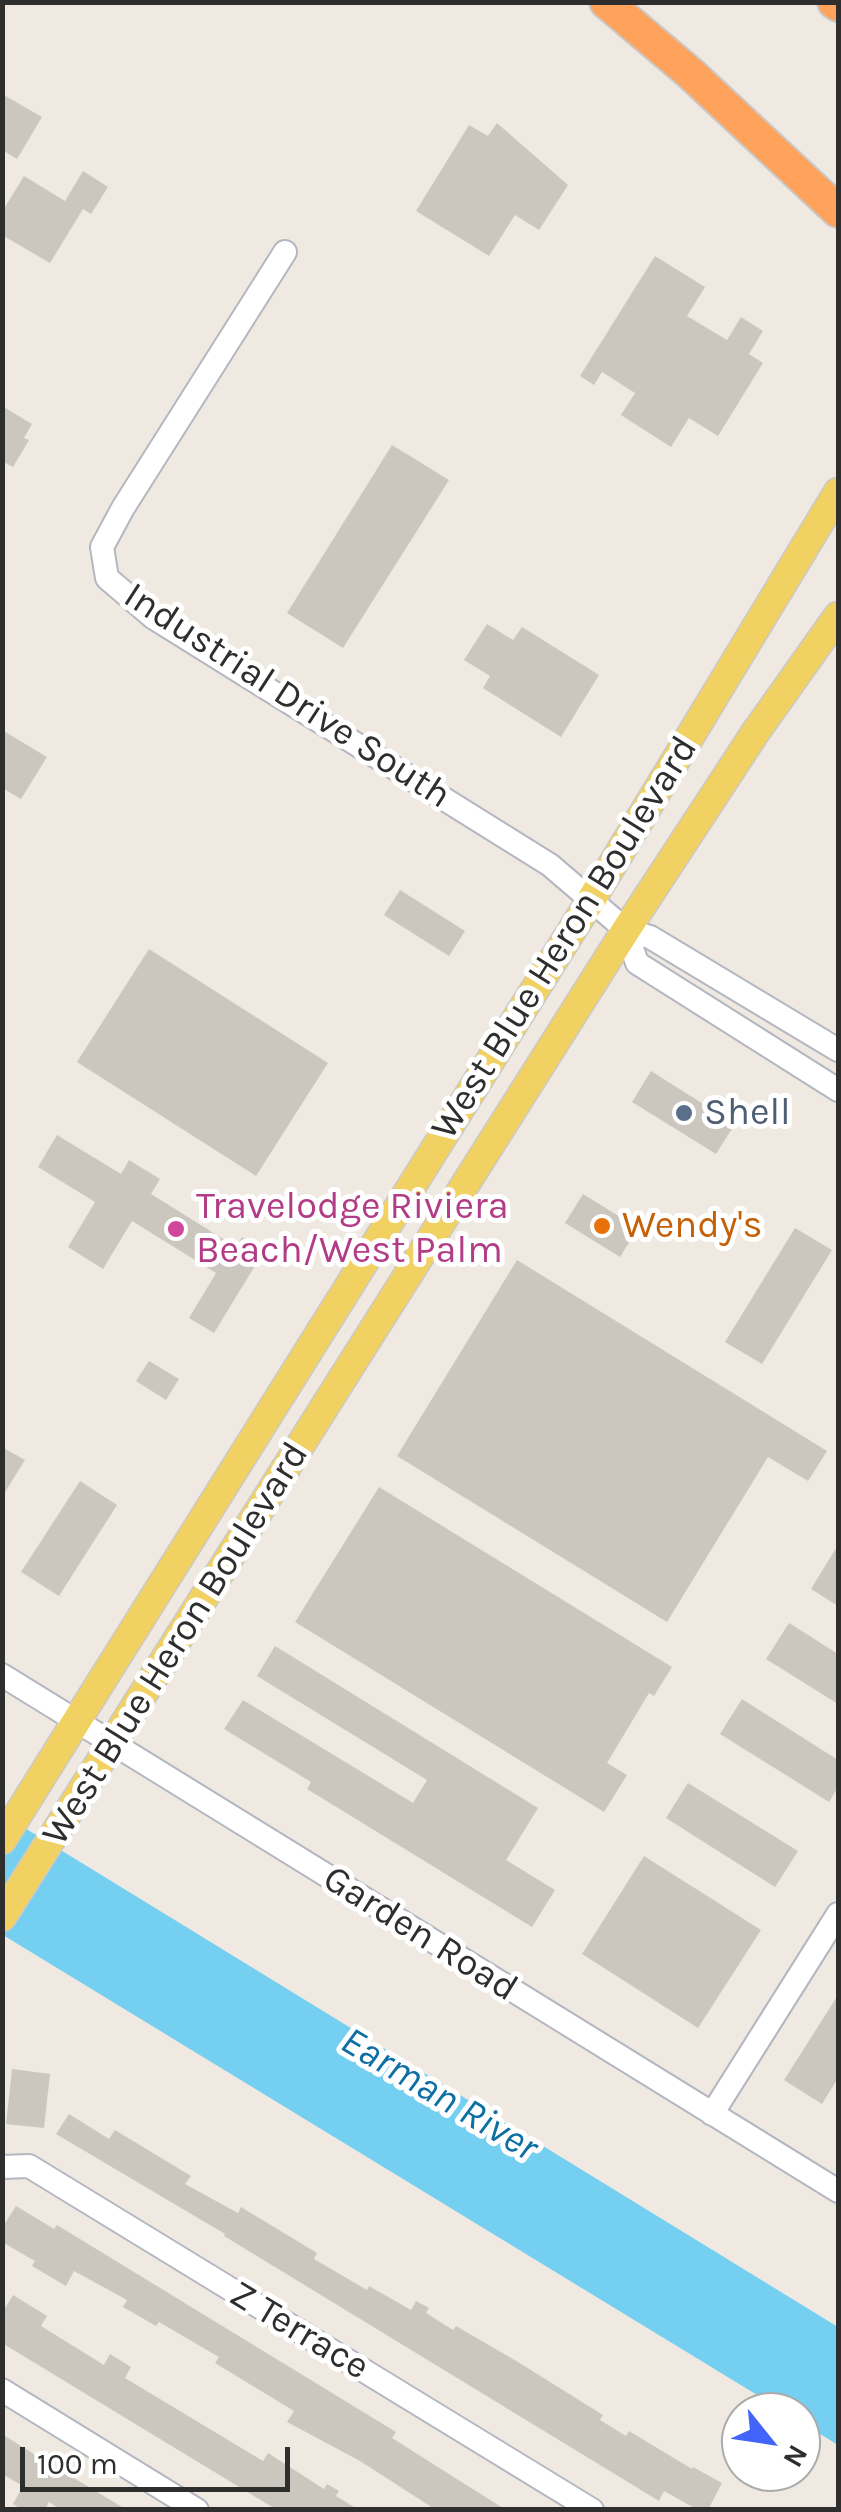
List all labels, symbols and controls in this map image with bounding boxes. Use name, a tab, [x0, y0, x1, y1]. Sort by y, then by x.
street label: Industrial Drive South	[115, 573, 459, 819]
street label: West Blue Heron Boulevard	[422, 728, 708, 1148]
place label: Shell	[704, 1090, 791, 1136]
marker: Shell	[673, 1102, 695, 1124]
place label: Travelodge Riviera Beach/West Palm	[196, 1184, 509, 1274]
place label: Wendy's	[622, 1203, 763, 1249]
marker: Wendy's	[591, 1215, 613, 1237]
marker: Travelodge Riviera Beach/West Palm	[165, 1218, 187, 1240]
street label: West Blue Heron Boulevard	[33, 1434, 319, 1854]
street label: Garden Road	[314, 1856, 526, 2012]
water label: Earman River	[332, 2017, 546, 2173]
street label: Z Terrace	[221, 2272, 377, 2390]
north arrow	[721, 2392, 821, 2492]
scale bar	[25, 2427, 295, 2489]
text: N	[776, 2439, 815, 2473]
text: 100 m	[37, 2446, 118, 2482]

